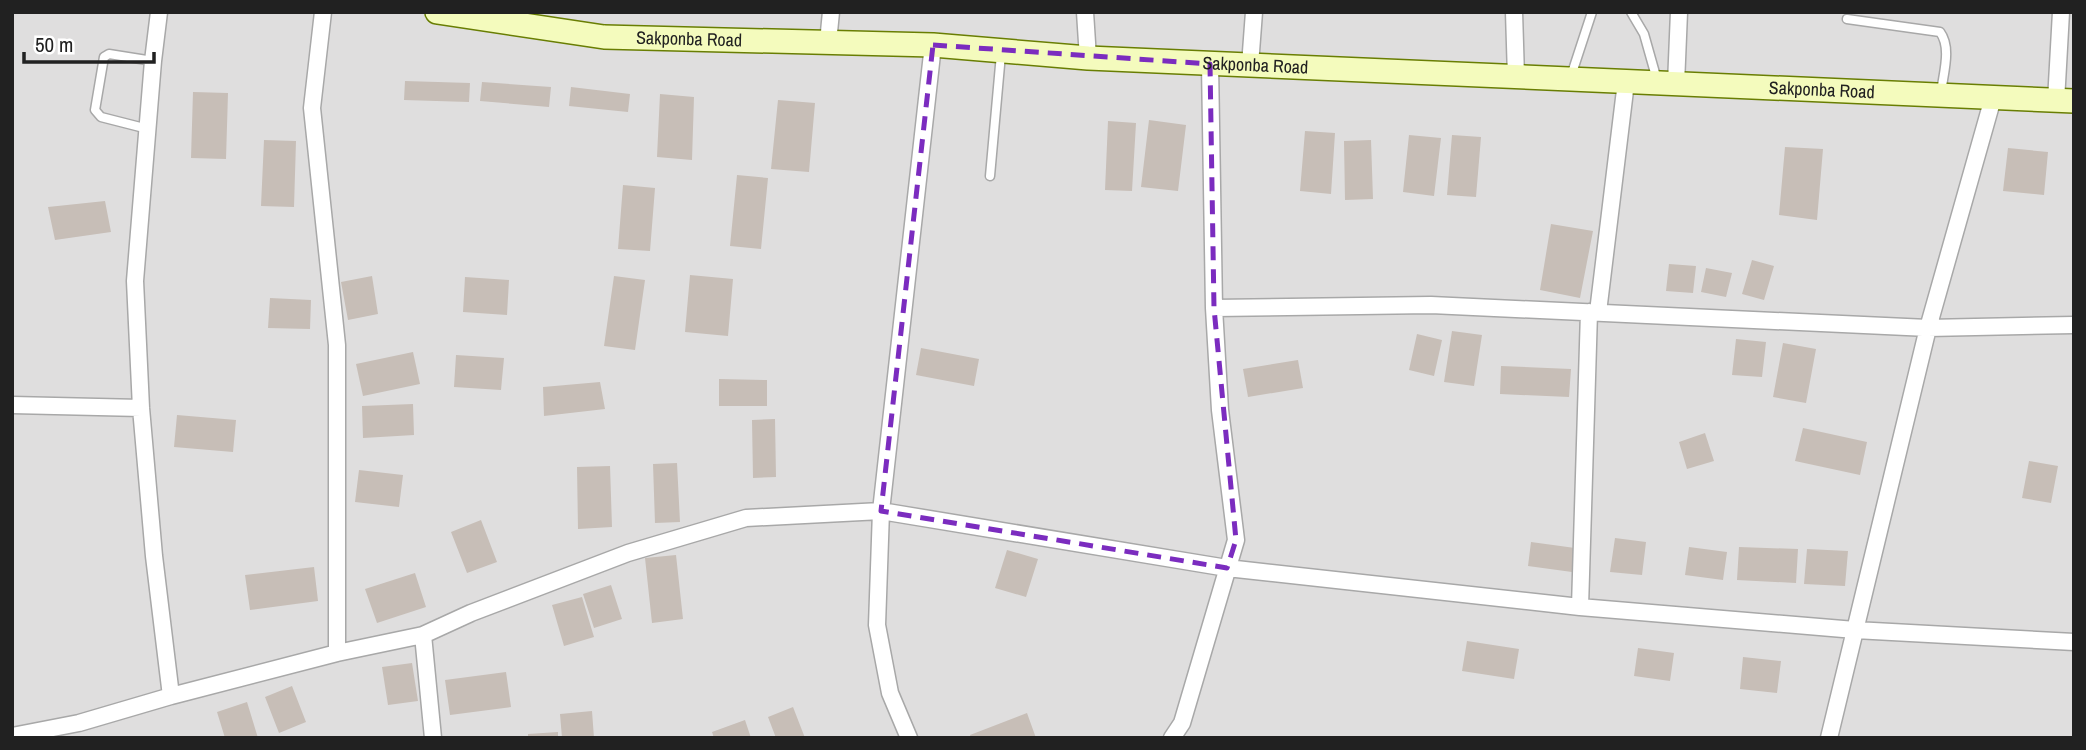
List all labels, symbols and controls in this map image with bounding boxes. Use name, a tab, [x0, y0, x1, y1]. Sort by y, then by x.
scale bar	[24, 21, 154, 65]
street label: Sakponba Road	[636, 25, 742, 52]
text: 50 m	[35, 30, 73, 59]
street label: Sakponba Road	[1202, 50, 1309, 80]
street label: Sakponba Road	[1768, 75, 1875, 104]

